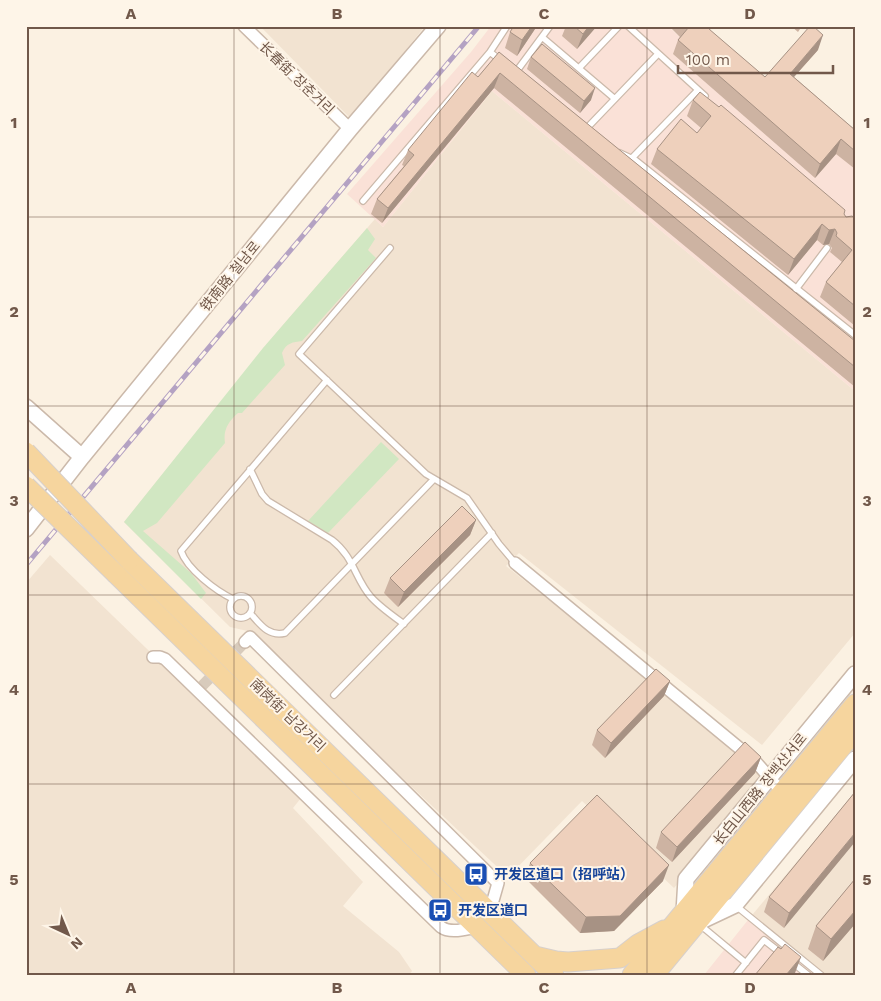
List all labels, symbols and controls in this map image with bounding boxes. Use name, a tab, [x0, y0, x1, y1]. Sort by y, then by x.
text: A	[126, 4, 137, 23]
text: B	[332, 4, 343, 23]
text: C	[539, 4, 550, 23]
text: D	[744, 4, 756, 23]
street label: 长春街 장춘거리	[256, 38, 338, 118]
scale bar	[678, 42, 834, 74]
text: 100 m	[686, 51, 730, 69]
text: 1	[11, 113, 17, 132]
text: 1	[864, 113, 870, 132]
street label: 铁南路 철남로	[197, 238, 263, 314]
text: 2	[9, 302, 19, 321]
text: 2	[862, 302, 872, 321]
text: 3	[9, 491, 19, 510]
text: 3	[862, 491, 872, 510]
street label: 南岗街 남강거리	[247, 675, 329, 755]
text: 4	[9, 680, 19, 699]
text: 4	[862, 680, 872, 699]
street label: 长白山西路 장백산서로	[710, 730, 810, 848]
bus stop icon: 开发区道口（招呼站）	[463, 861, 489, 887]
place label: 开发区道口（招呼站）	[494, 866, 634, 882]
text: 5	[9, 870, 19, 889]
text: 5	[862, 870, 872, 889]
bus stop icon: 开发区道口	[427, 897, 453, 923]
place label: 开发区道口	[458, 902, 528, 918]
north arrow	[42, 908, 92, 958]
text: N	[68, 934, 86, 953]
text: A	[126, 978, 137, 997]
text: B	[332, 978, 343, 997]
text: C	[539, 978, 550, 997]
text: D	[744, 978, 756, 997]

